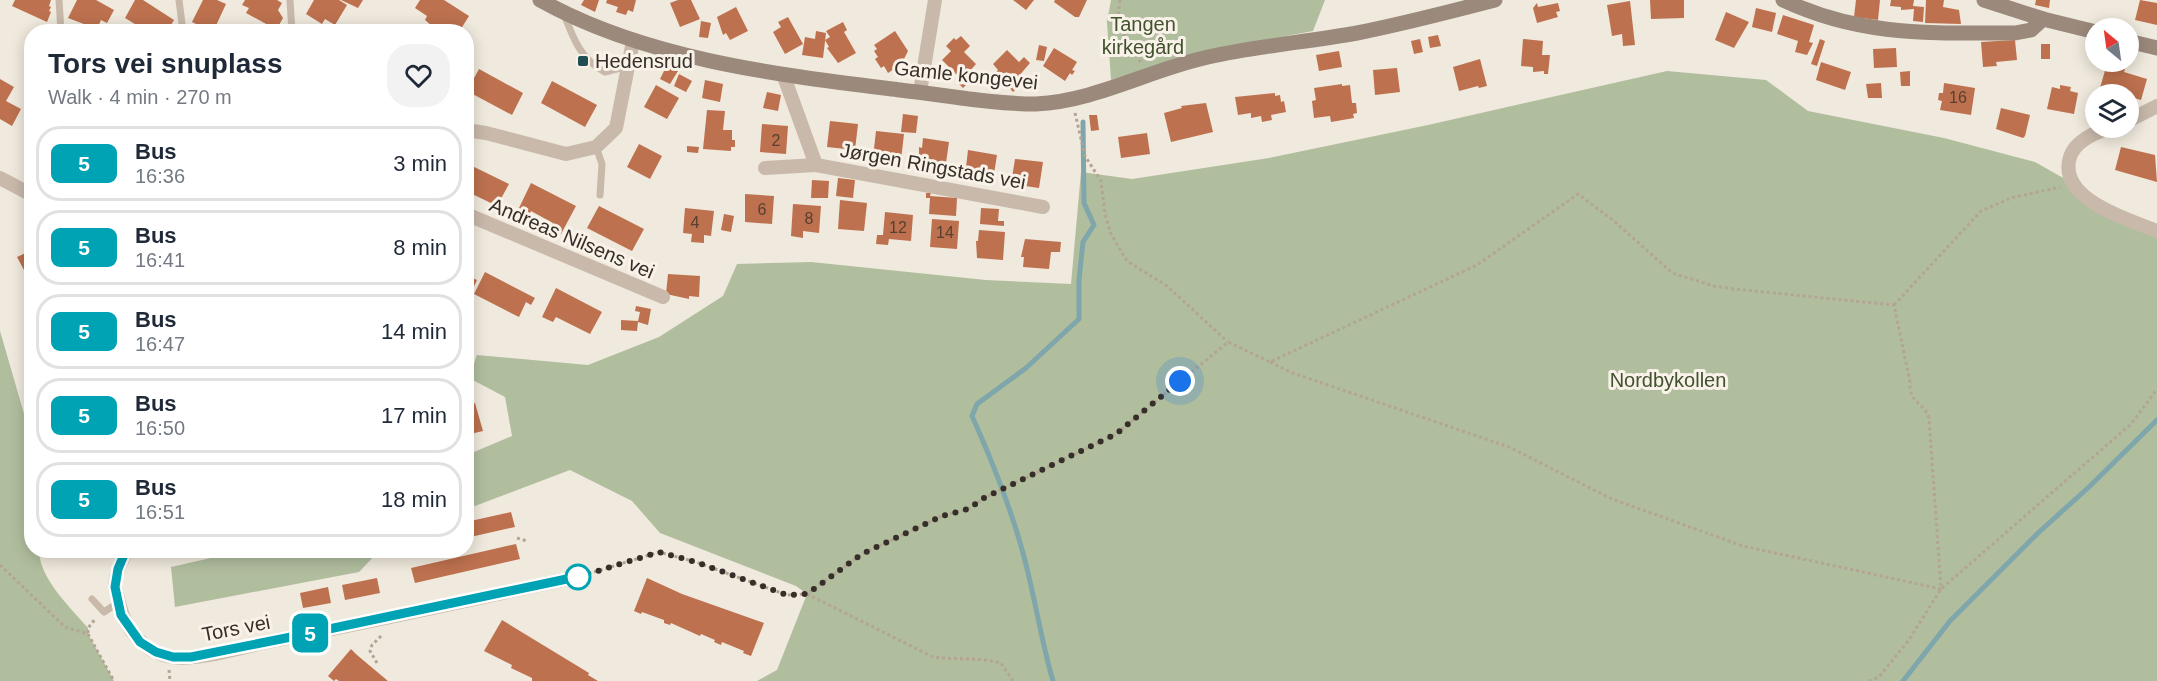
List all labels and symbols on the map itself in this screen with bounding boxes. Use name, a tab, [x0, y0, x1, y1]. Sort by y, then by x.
park label: Tangen kirkegård	[1102, 13, 1184, 58]
north arrow	[2085, 18, 2139, 72]
place label: Hedensrud	[595, 50, 693, 72]
marker: Hedensrud	[576, 54, 590, 68]
street label: Gamle kongevei	[893, 57, 1039, 93]
house number: 16	[1949, 89, 1967, 106]
house number: 2	[772, 132, 781, 149]
street label: Jørgen Ringstads vei	[839, 139, 1027, 193]
street label: Andreas Nilsens vei	[486, 193, 658, 283]
house number: 6	[758, 201, 767, 218]
house number: 8	[805, 210, 814, 227]
house number: 4	[691, 214, 700, 231]
house number: 12	[889, 219, 907, 236]
house number: 14	[936, 224, 954, 241]
your location	[1165, 366, 1195, 396]
park label: Nordbykollen	[1610, 369, 1726, 391]
unlabelled marker	[565, 564, 591, 590]
street label: Tors vei	[200, 611, 272, 645]
line badge: 5	[290, 614, 330, 652]

